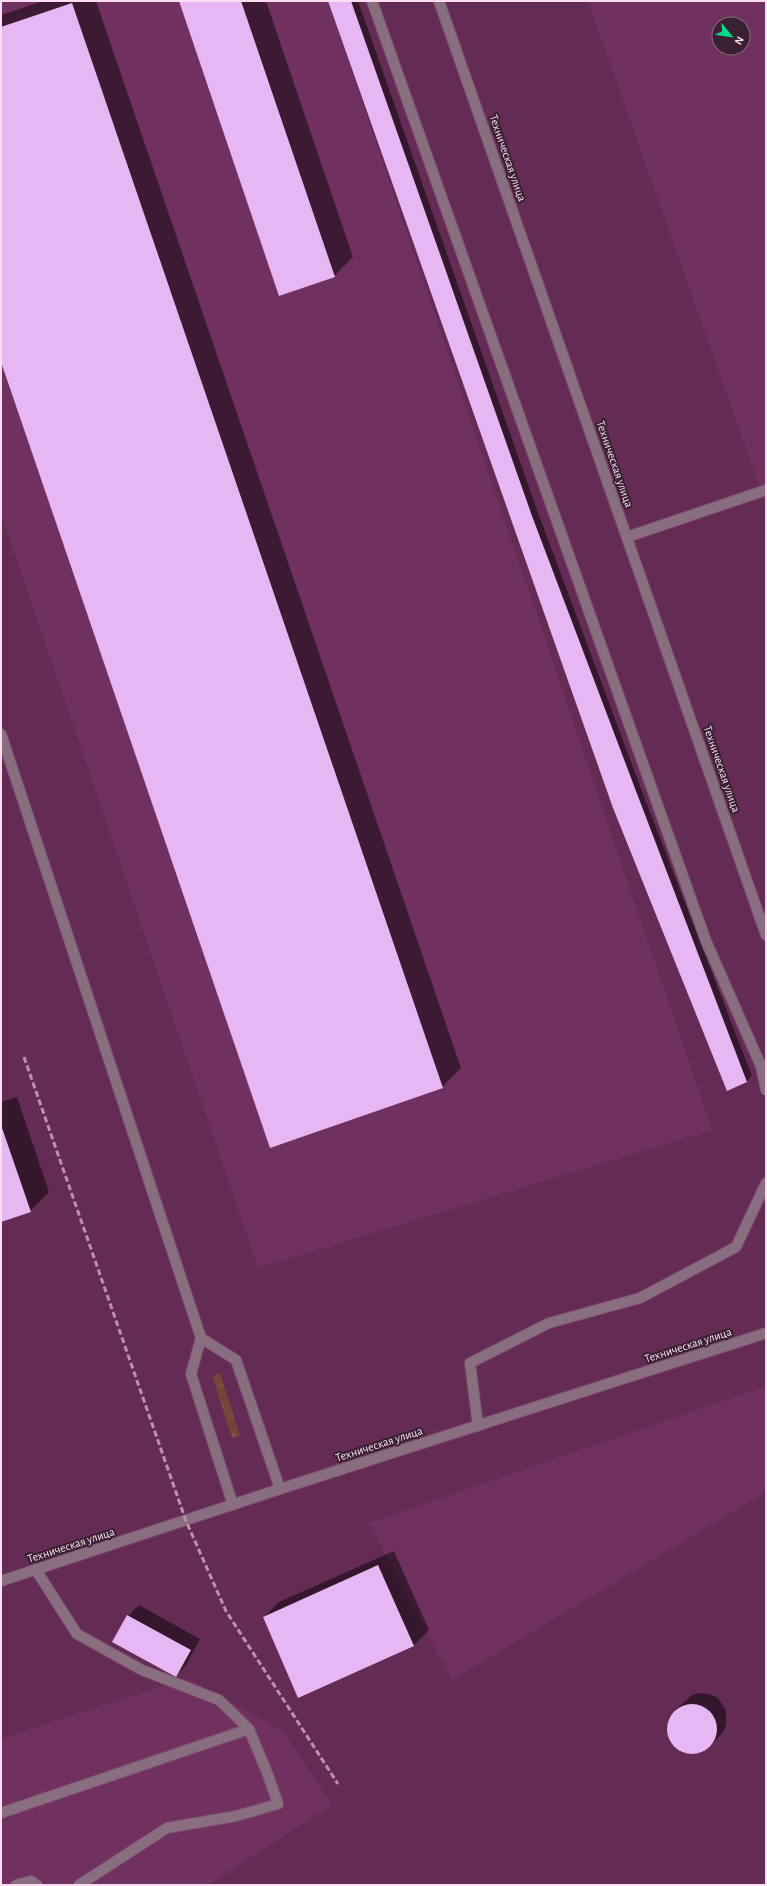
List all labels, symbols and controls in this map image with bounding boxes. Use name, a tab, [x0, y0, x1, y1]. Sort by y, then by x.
north arrow	[711, 16, 751, 56]
text: N	[733, 35, 746, 47]
street label: Техническая улица	[487, 113, 529, 204]
street label: Техническая улица	[594, 419, 636, 510]
street label: Техническая улица	[701, 724, 743, 815]
street label: Техническая улица	[643, 1325, 734, 1366]
street label: Техническая улица	[334, 1424, 425, 1465]
street label: Техническая улица	[26, 1525, 117, 1566]

